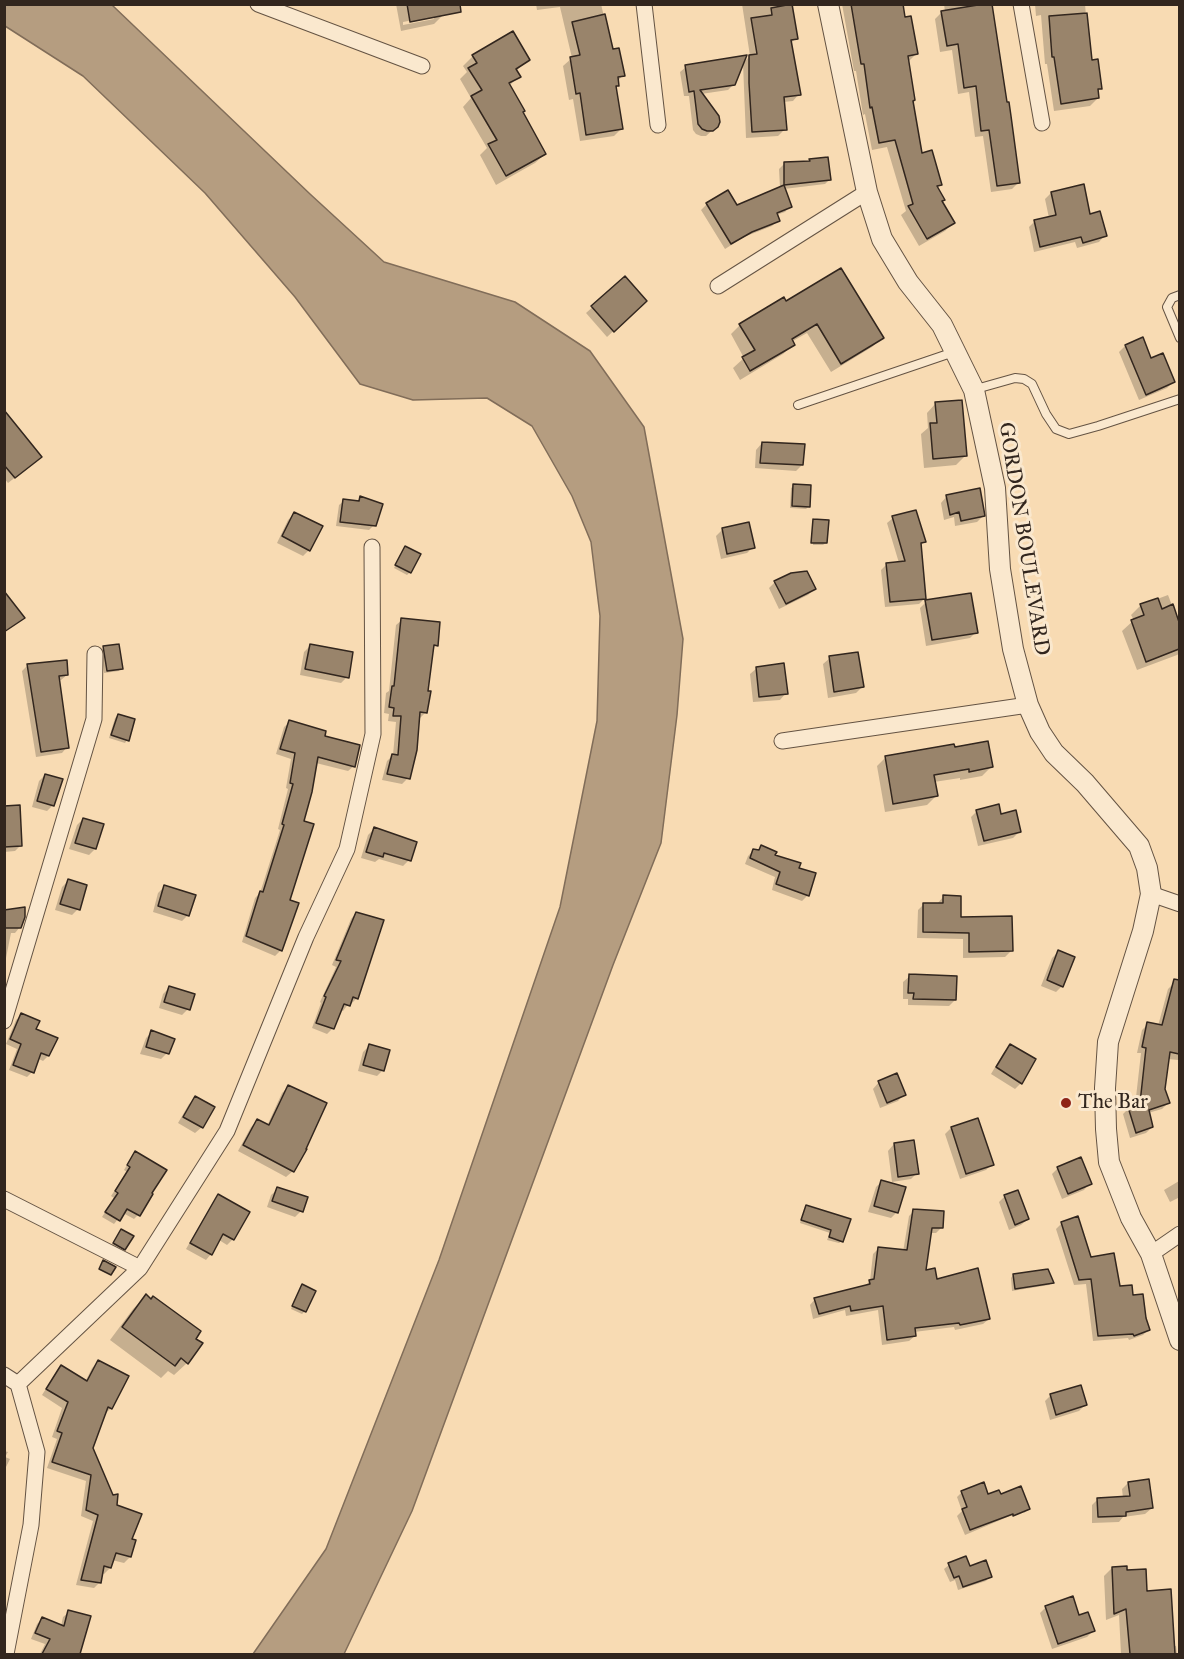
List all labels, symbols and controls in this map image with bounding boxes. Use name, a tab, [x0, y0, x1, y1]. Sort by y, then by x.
street label: GORDON BOULEVARD	[992, 421, 1054, 657]
place label: The Bar	[1078, 1090, 1148, 1116]
marker: The Bar	[1059, 1096, 1073, 1110]

